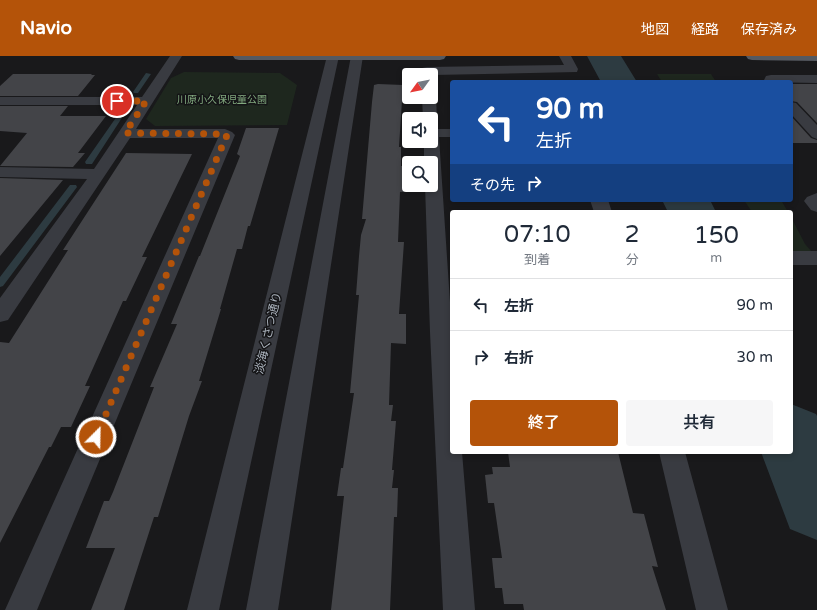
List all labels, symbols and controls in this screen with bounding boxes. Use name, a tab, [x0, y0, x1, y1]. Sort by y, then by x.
text: Navio	[20, 17, 72, 39]
text: 地図	[641, 21, 669, 38]
text: 経路	[691, 21, 719, 38]
text: 保存済み	[741, 21, 797, 38]
north arrow	[402, 68, 438, 104]
map controls	[402, 68, 438, 192]
pin	[100, 84, 134, 118]
icon: arrive	[106, 90, 128, 112]
text: 90 m	[536, 92, 604, 126]
park label: 川原小久保児童公園	[177, 94, 267, 106]
icon: left	[470, 96, 522, 148]
button: sound	[402, 112, 438, 148]
text: 左折	[536, 130, 572, 152]
button: search	[402, 156, 438, 192]
icon: right	[523, 172, 545, 194]
text: その先	[470, 176, 515, 194]
text: 07:10	[504, 220, 571, 249]
text: 2	[625, 220, 640, 249]
text: 150	[694, 221, 739, 250]
text: m	[710, 250, 722, 266]
text: 到着	[524, 252, 550, 268]
text: 分	[626, 252, 639, 268]
street label: 淡海くさつ通り	[252, 290, 284, 376]
icon: left	[470, 294, 492, 316]
text: 90 m	[736, 296, 773, 314]
text: 左折	[504, 297, 534, 315]
icon: right	[470, 346, 492, 368]
text: 30 m	[736, 348, 773, 366]
text: 右折	[504, 349, 534, 367]
button: 終了	[470, 400, 618, 446]
button: 共有	[626, 400, 773, 446]
position arrow	[75, 416, 117, 458]

